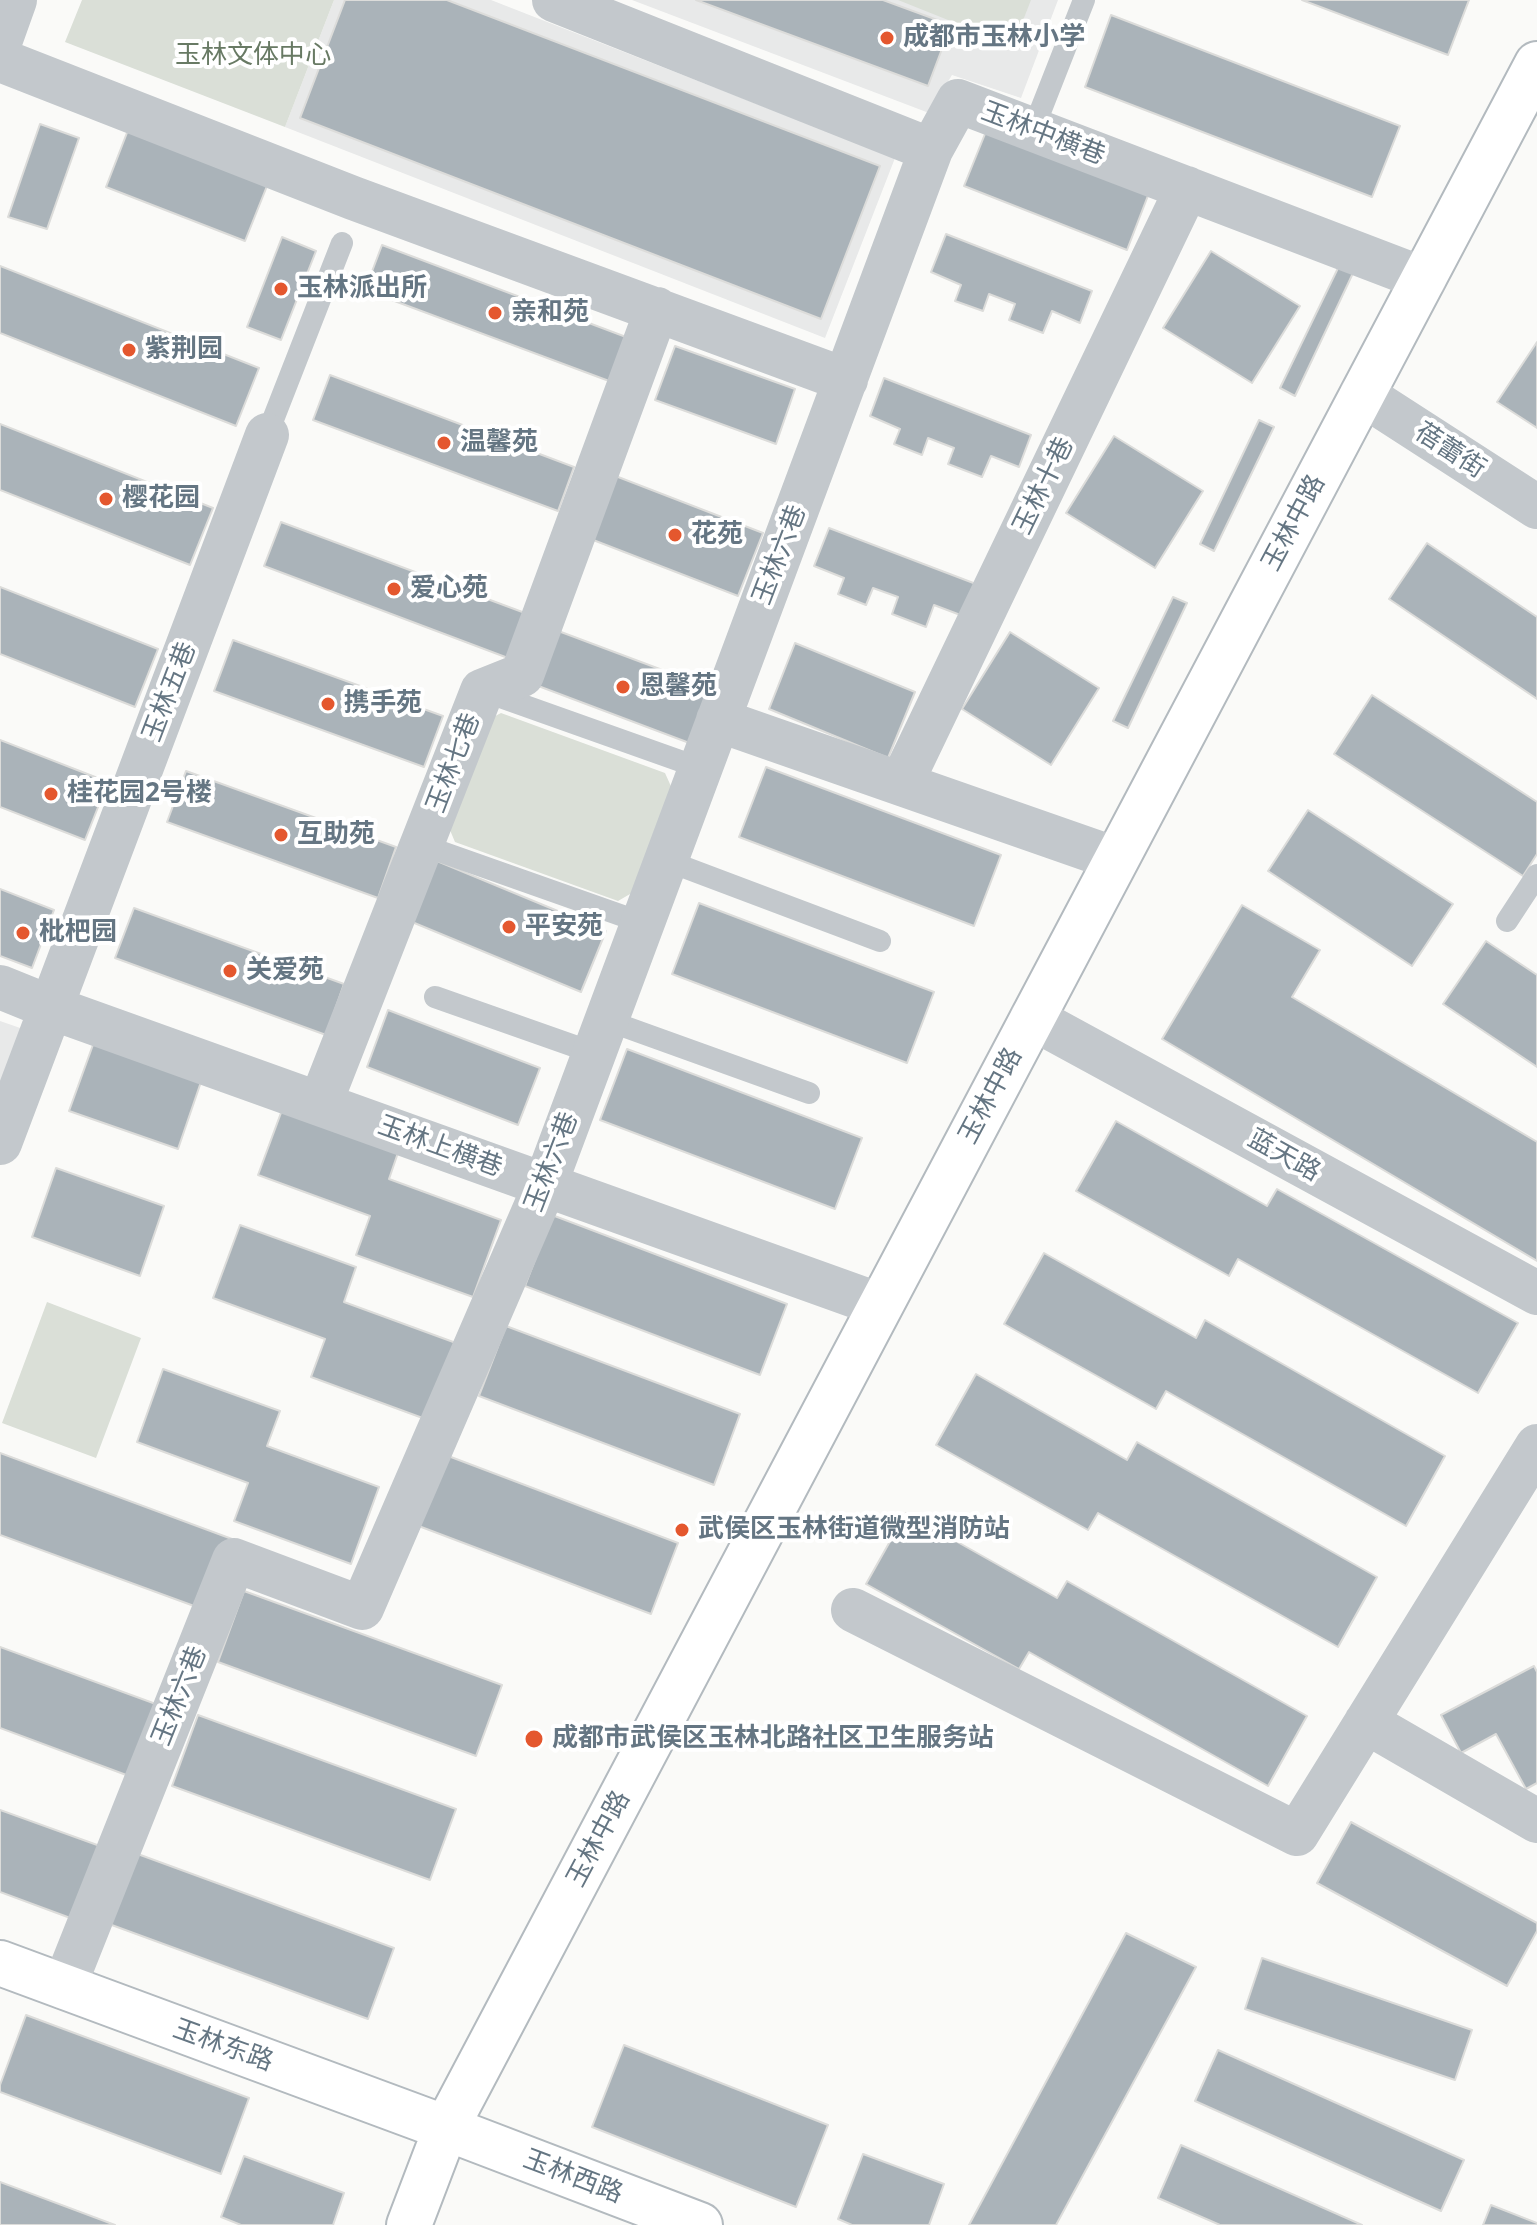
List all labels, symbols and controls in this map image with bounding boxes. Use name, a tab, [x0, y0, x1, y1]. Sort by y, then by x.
place label: 成都市玉林小学	[903, 22, 1085, 54]
marker: 成都市玉林小学	[878, 29, 896, 47]
park label: 玉林文体中心	[175, 40, 331, 72]
street label: 玉林中横巷	[977, 96, 1109, 172]
place label: 玉林派出所	[297, 273, 427, 305]
marker: 玉林派出所	[272, 280, 290, 298]
place label: 亲和苑	[511, 297, 589, 329]
marker: 亲和苑	[486, 304, 504, 322]
place label: 紫荆园	[145, 334, 223, 366]
marker: 紫荆园	[120, 341, 138, 359]
street label: 蓓蕾街	[1409, 417, 1491, 485]
place label: 温馨苑	[460, 427, 538, 459]
street label: 玉林十巷	[1007, 432, 1081, 540]
marker: 温馨苑	[435, 434, 453, 452]
street label: 玉林中路	[1256, 470, 1332, 576]
place label: 樱花园	[122, 483, 200, 515]
marker: 樱花园	[97, 490, 115, 508]
street label: 玉林六巷	[747, 501, 813, 609]
place label: 花苑	[691, 519, 743, 551]
marker: 花苑	[666, 526, 684, 544]
place label: 爱心苑	[410, 573, 488, 605]
marker: 爱心苑	[385, 580, 403, 598]
street label: 玉林五巷	[137, 638, 203, 746]
place label: 恩馨苑	[639, 671, 717, 703]
marker: 恩馨苑	[614, 678, 632, 696]
place label: 携手苑	[344, 688, 422, 720]
marker: 携手苑	[319, 695, 337, 713]
street label: 玉林七巷	[421, 709, 487, 817]
place label: 桂花园2号楼	[67, 778, 212, 810]
marker: 桂花园2号楼	[42, 785, 60, 803]
place label: 互助苑	[297, 819, 375, 851]
marker: 互助苑	[272, 826, 290, 844]
place label: 平安苑	[525, 911, 603, 943]
place label: 枇杷园	[39, 917, 117, 949]
marker: 平安苑	[500, 918, 518, 936]
marker: 枇杷园	[14, 924, 32, 942]
place label: 关爱苑	[246, 955, 324, 987]
marker: 关爱苑	[221, 962, 239, 980]
street label: 玉林中路	[953, 1043, 1029, 1149]
street label: 玉林六巷	[519, 1108, 585, 1216]
street label: 玉林上横巷	[374, 1110, 506, 1184]
street label: 蓝天路	[1242, 1123, 1326, 1189]
place label: 武侯区玉林街道微型消防站	[698, 1514, 1010, 1546]
marker: 武侯区玉林街道微型消防站	[673, 1521, 691, 1539]
street label: 玉林六巷	[146, 1642, 214, 1750]
place label: 成都市武侯区玉林北路社区卫生服务站	[552, 1723, 994, 1755]
marker: 成都市武侯区玉林北路社区卫生服务站	[523, 1728, 545, 1750]
street label: 玉林中路	[561, 1786, 637, 1892]
street label: 玉林东路	[169, 2014, 277, 2078]
street label: 玉林西路	[519, 2144, 627, 2210]

